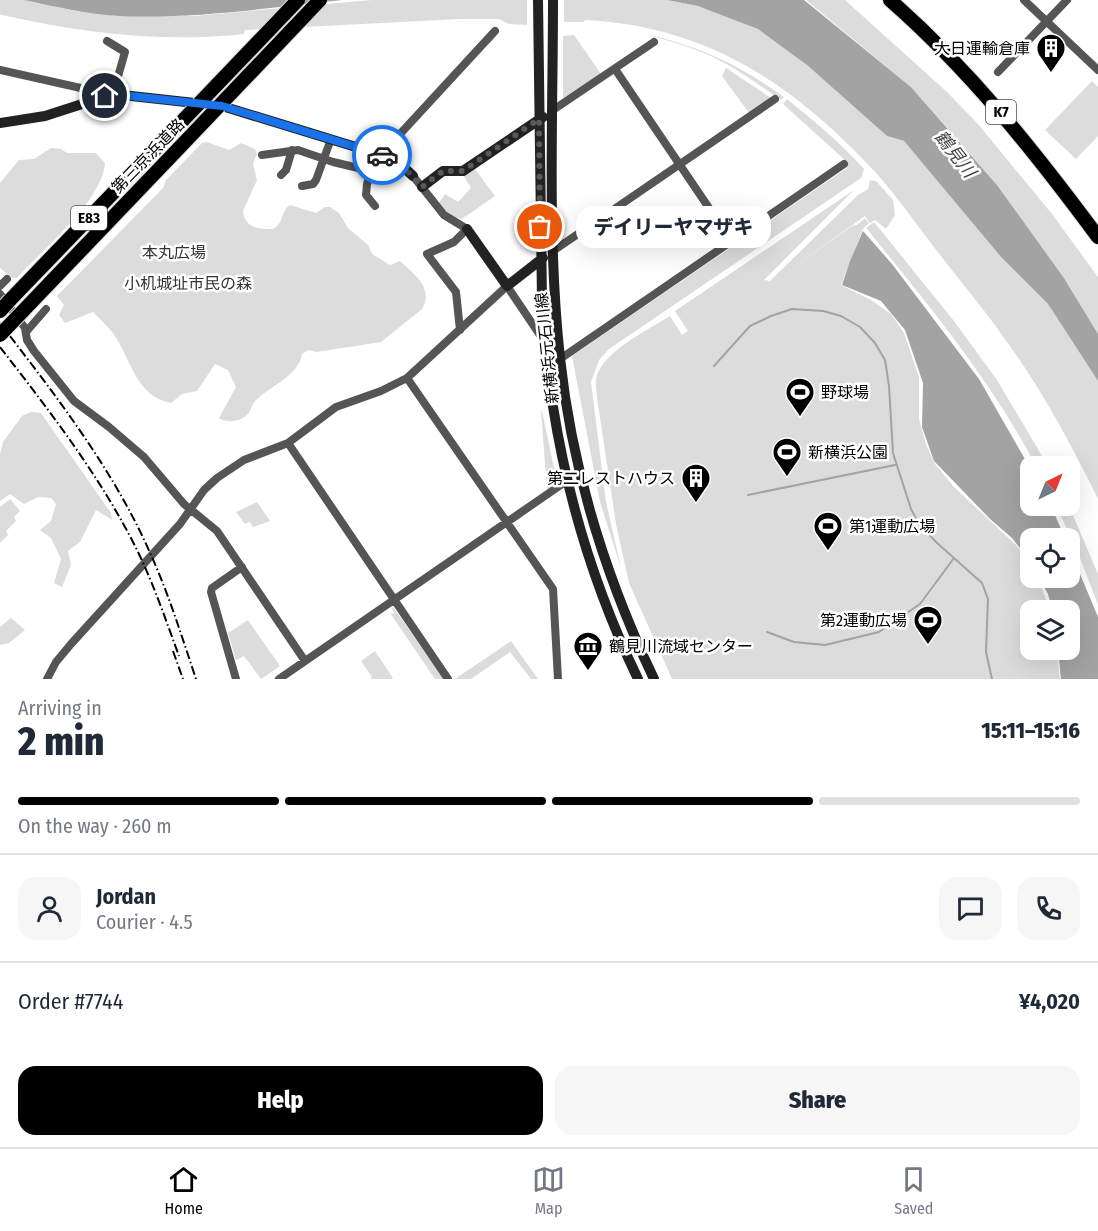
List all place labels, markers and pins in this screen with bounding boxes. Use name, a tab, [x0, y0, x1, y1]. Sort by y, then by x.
building icon: 大日運輸倉庫	[1035, 32, 1067, 74]
place label: 大日運輸倉庫	[934, 39, 1030, 58]
pin	[79, 70, 130, 121]
pin	[514, 201, 565, 252]
callout: デイリーヤマザキ	[576, 206, 771, 248]
sports icon: 野球場	[784, 376, 816, 418]
place label: 野球場	[821, 383, 869, 402]
sports icon: 新横浜公園	[771, 436, 803, 478]
place label: 新横浜公園	[808, 443, 888, 462]
building icon: 第二レストハウス	[680, 462, 712, 504]
place label: 第二レストハウス	[547, 469, 675, 488]
sports icon: 第1運動広場	[812, 510, 844, 552]
place label: 第1運動広場	[849, 517, 935, 536]
sports icon: 第2運動広場	[912, 604, 944, 646]
place label: 第2運動広場	[820, 611, 907, 630]
museum icon: 鶴見川流域センター	[572, 630, 604, 672]
place label: 鶴見川流域センター	[609, 637, 753, 656]

